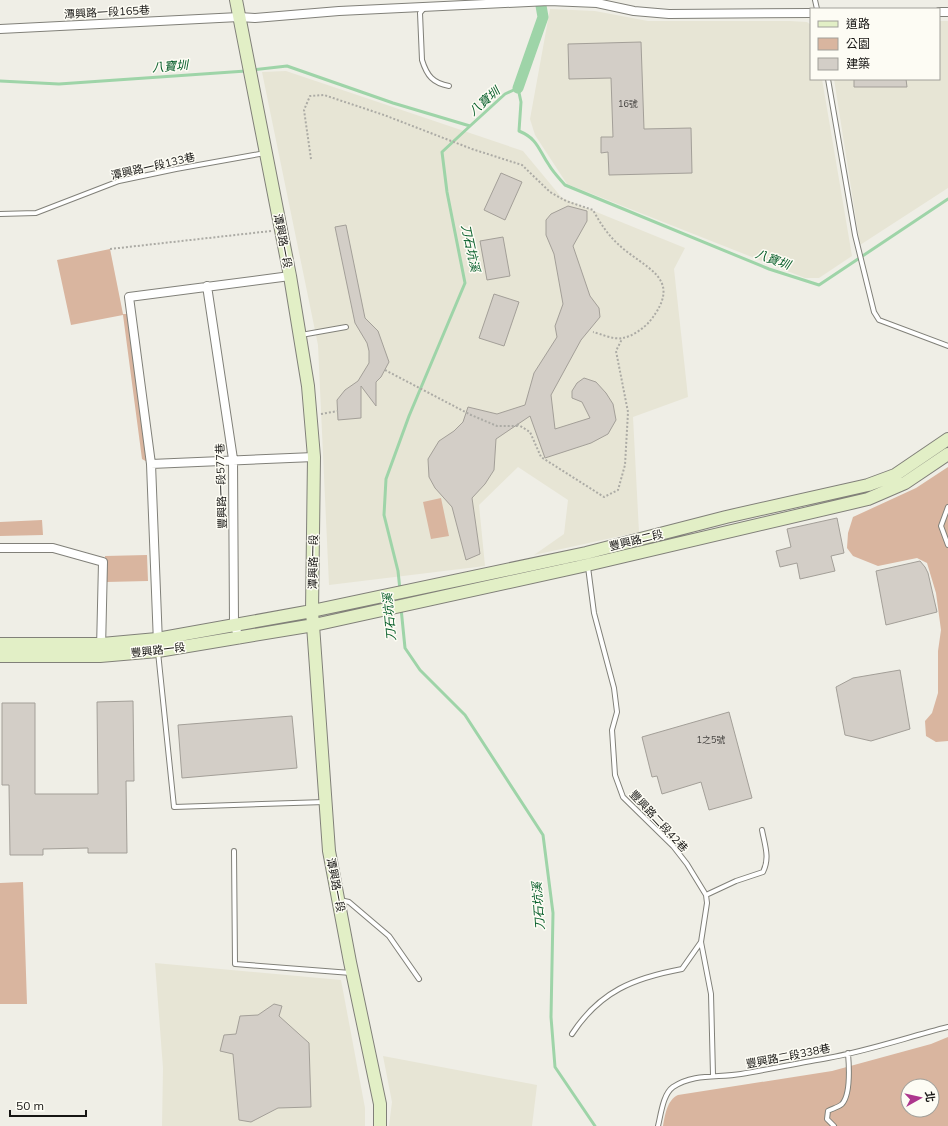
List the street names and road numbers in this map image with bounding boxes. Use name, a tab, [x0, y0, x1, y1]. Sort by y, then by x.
street label: 潭興路一段165巷	[64, 3, 150, 21]
street label: 潭興路一段133巷	[110, 150, 196, 182]
street label: 潭興路一段	[271, 213, 295, 269]
street label: 豐興路一段577巷	[213, 443, 229, 529]
street label: 豐興路二段	[608, 527, 664, 553]
street label: 潭興路一段	[306, 534, 320, 590]
street label: 豐興路一段	[130, 640, 186, 660]
street label: 豐興路二段42巷	[627, 787, 691, 855]
street label: 潭興路一段	[324, 857, 348, 913]
street label: 豐興路二段338巷	[745, 1041, 831, 1071]

